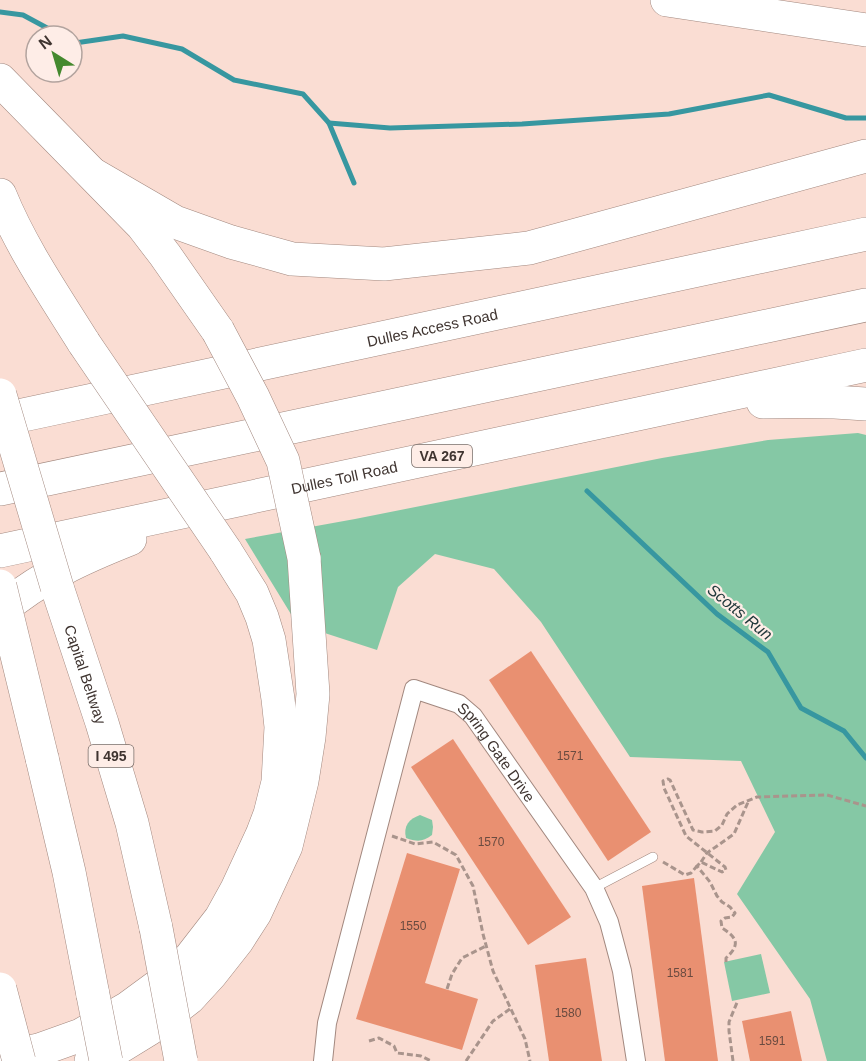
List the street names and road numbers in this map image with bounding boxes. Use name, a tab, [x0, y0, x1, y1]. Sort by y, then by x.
street label: Dulles Access Road	[365, 305, 499, 350]
road number: VA 267	[412, 445, 472, 467]
street label: Dulles Toll Road	[289, 457, 399, 497]
street label: Capital Beltway	[62, 623, 110, 727]
street label: Spring Gate Drive	[455, 699, 539, 805]
road number: I 495	[88, 745, 134, 767]

